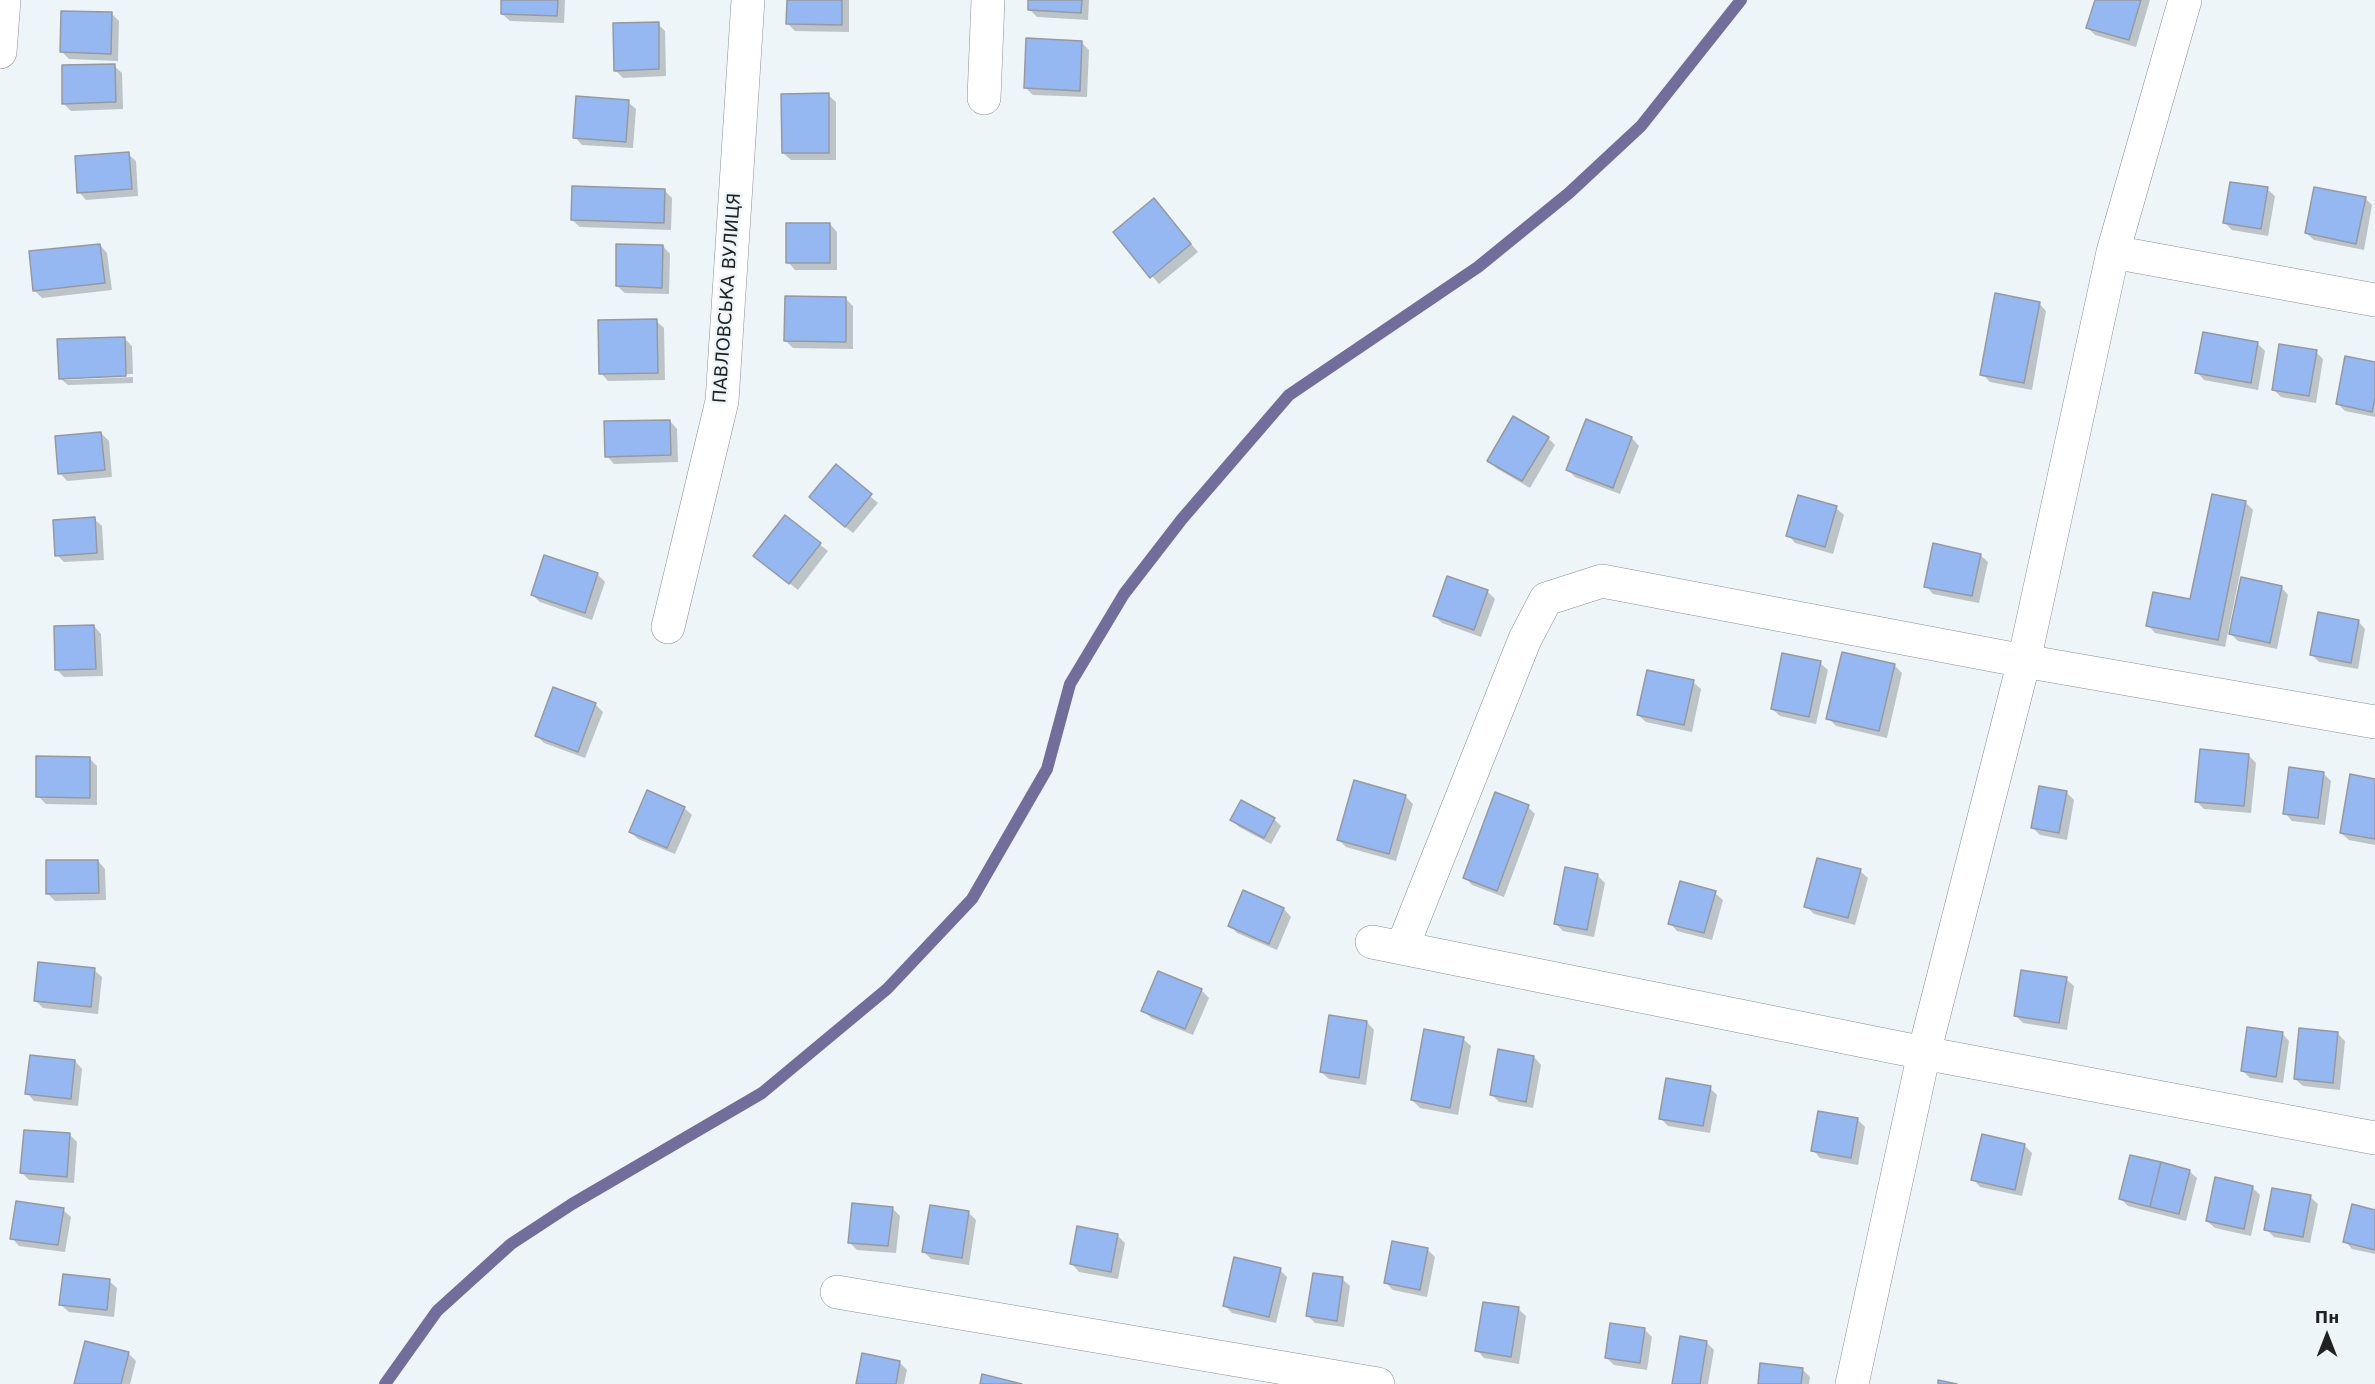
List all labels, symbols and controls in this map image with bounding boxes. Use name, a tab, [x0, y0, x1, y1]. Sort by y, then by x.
street label: ПАВЛОВСЬКА ВУЛИЦЯ	[710, 192, 746, 404]
north arrow	[2297, 1306, 2357, 1366]
text: Пн	[2315, 1308, 2339, 1327]

